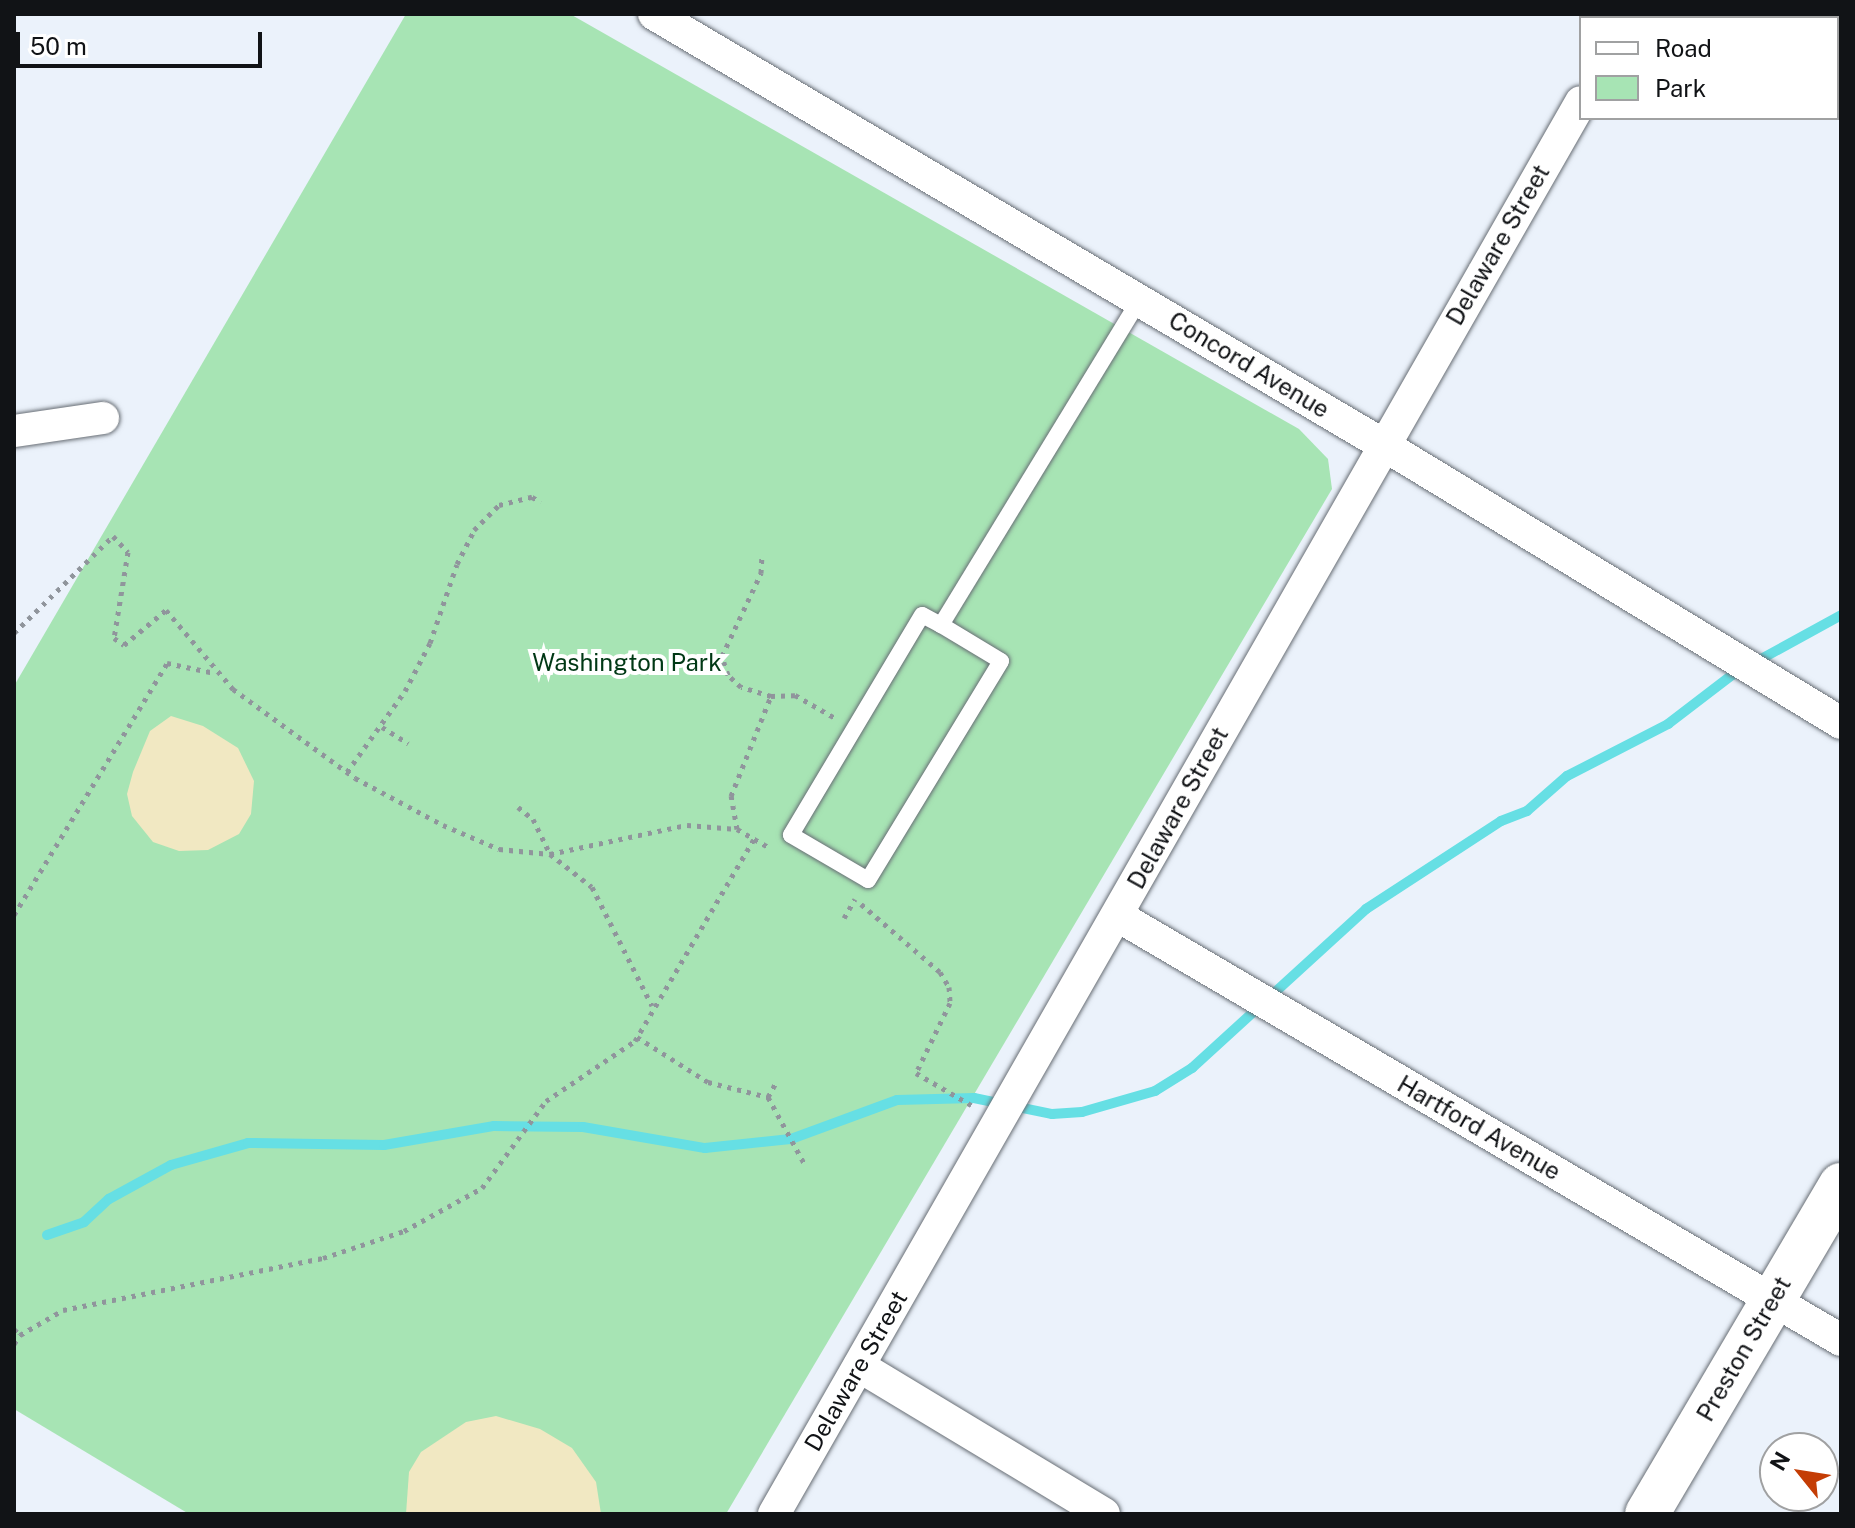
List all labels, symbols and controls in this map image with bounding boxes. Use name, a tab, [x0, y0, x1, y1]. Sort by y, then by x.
scale bar	[20, 16, 266, 66]
legend	[1579, 16, 1839, 120]
text: 50 m	[30, 32, 87, 60]
text: Road	[1655, 34, 1712, 62]
text: Park	[1655, 74, 1706, 102]
street label: Delaware Street	[1440, 160, 1556, 330]
street label: Concord Avenue	[1163, 306, 1335, 424]
park label: Washington Park	[532, 649, 722, 677]
street label: Delaware Street	[1122, 722, 1234, 894]
street label: Hartford Avenue	[1392, 1070, 1566, 1186]
street label: Preston Street	[1691, 1272, 1797, 1426]
street label: Delaware Street	[798, 1286, 914, 1456]
north arrow	[1759, 1432, 1839, 1512]
text: N	[1764, 1447, 1796, 1475]

